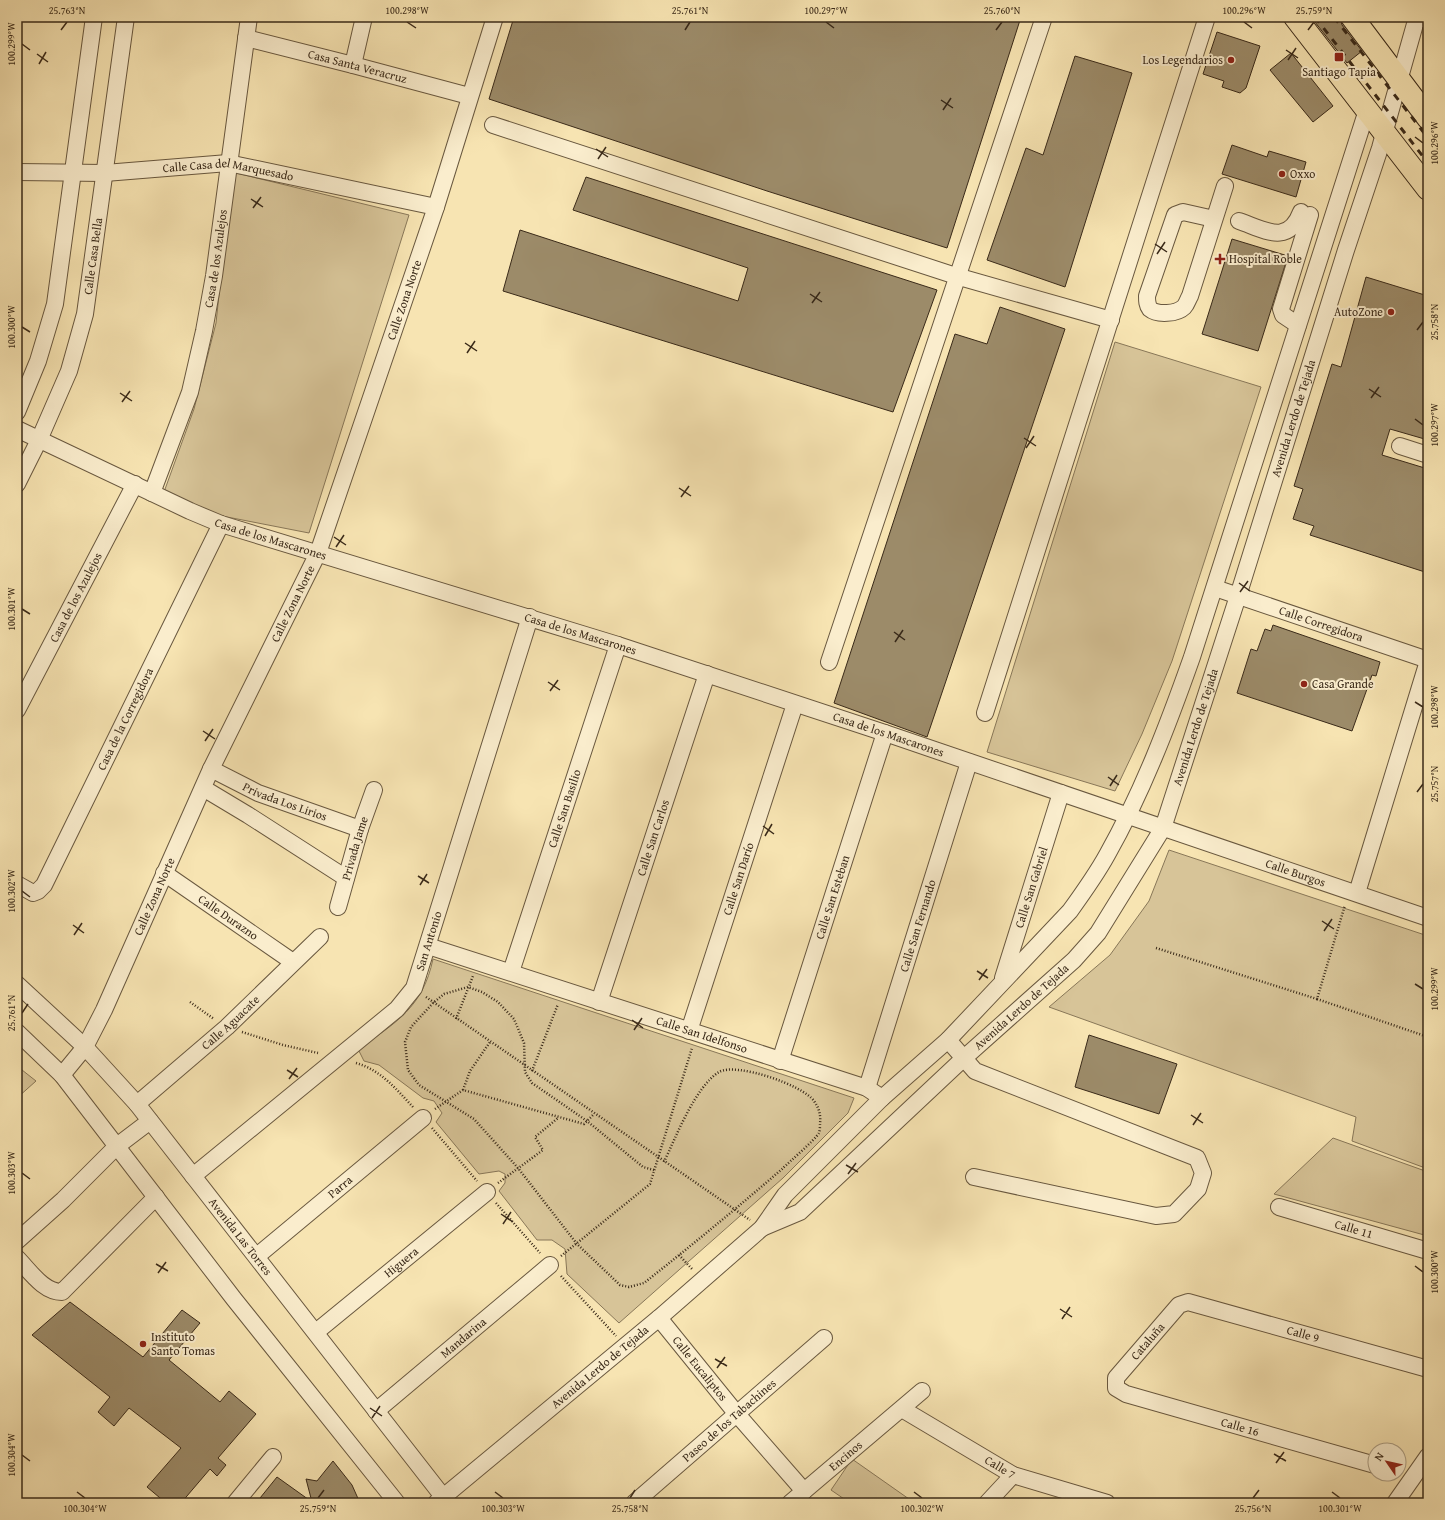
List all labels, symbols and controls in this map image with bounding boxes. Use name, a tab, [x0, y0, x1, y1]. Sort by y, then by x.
text: 25.763°N	[49, 3, 86, 18]
text: 100.298°W	[385, 3, 429, 18]
text: 25.761°N	[672, 3, 709, 18]
text: 100.297°W	[804, 3, 848, 18]
text: 25.760°N	[984, 3, 1021, 18]
text: 100.296°W	[1222, 3, 1266, 18]
text: 25.759°N	[1296, 3, 1333, 18]
text: 100.299°W	[4, 22, 19, 66]
street label: Casa Santa Veracruz	[306, 45, 409, 87]
place label: Los Legendarios	[1143, 51, 1223, 68]
marker: Santiago Tapia	[1333, 51, 1345, 63]
marker: Los Legendarios	[1226, 55, 1236, 65]
place label: Santiago Tapia	[1302, 63, 1376, 80]
text: 100.296°W	[1427, 121, 1442, 165]
street label: Calle Casa del Marquesado	[162, 154, 295, 185]
place label: Oxxo	[1290, 165, 1315, 182]
marker: Oxxo	[1277, 169, 1287, 179]
street label: Casa de los Azulejos	[199, 208, 231, 309]
street label: Calle Casa Bella	[79, 216, 106, 296]
place label: Hospital Roble	[1229, 250, 1302, 267]
marker: Hospital Roble	[1214, 253, 1226, 265]
street label: Calle Zona Norte	[382, 257, 426, 342]
place label: AutoZone	[1334, 303, 1383, 320]
text: 25.758°N	[1427, 303, 1442, 340]
text: 100.300°W	[4, 305, 19, 349]
marker: AutoZone	[1386, 307, 1396, 317]
street label: Avenida Lerdo de Tejada	[1267, 357, 1319, 479]
text: 100.297°W	[1427, 403, 1442, 447]
street label: Casa de los Mascarones	[212, 513, 329, 564]
street label: Casa de los Azulejos	[45, 549, 106, 645]
street label: Calle Zona Norte	[266, 562, 319, 645]
text: 100.301°W	[4, 587, 19, 631]
street label: Calle Corregidora	[1277, 601, 1366, 646]
street label: Casa de los Mascarones	[523, 608, 639, 659]
street label: Casa de la Corregidora	[93, 665, 157, 773]
street label: Avenida Lerdo de Tejada	[1168, 666, 1222, 788]
place label: Casa Grande	[1312, 675, 1374, 692]
marker: Casa Grande	[1299, 679, 1309, 689]
text: 100.298°W	[1427, 685, 1442, 729]
street label: Casa de los Mascarones	[831, 707, 947, 761]
text: 25.757°N	[1427, 765, 1442, 802]
street label: Calle San Basilio	[543, 767, 585, 850]
street label: Privada Los Lirios	[240, 778, 330, 825]
street label: Calle San Carlos	[632, 797, 673, 878]
street label: Privada Jame	[337, 813, 372, 882]
street label: Calle San Darío	[718, 840, 758, 917]
street label: Calle San Gabriel	[1010, 844, 1052, 930]
street label: Calle San Esteban	[811, 853, 853, 941]
street label: Calle Zona Norte	[129, 854, 179, 938]
street label: Calle Burgos	[1263, 854, 1328, 891]
text: 100.302°W	[4, 869, 19, 913]
street label: Calle San Fernando	[895, 877, 940, 974]
street label: Calle Durazno	[195, 890, 262, 944]
street label: San Antonio	[411, 909, 446, 973]
street label: Avenida Lerdo de Tejada	[970, 959, 1072, 1053]
text: 100.299°W	[1427, 967, 1442, 1011]
street label: Calle Aguacate	[197, 991, 263, 1053]
text: 25.761°N	[4, 994, 19, 1031]
street label: Calle San Idelfonso	[654, 1011, 750, 1057]
text: 100.303°W	[4, 1151, 19, 1195]
street label: Parra	[324, 1171, 356, 1202]
street label: Avenida Las Torres	[205, 1194, 277, 1279]
street label: Calle 11	[1333, 1215, 1375, 1242]
street label: Higuera	[380, 1242, 422, 1281]
text: 100.300°W	[1427, 1250, 1442, 1294]
street label: Mandarina	[436, 1313, 490, 1362]
street label: Cataluña	[1126, 1318, 1168, 1363]
street label: Avenida Lerdo de Tejada	[547, 1321, 652, 1412]
street label: Calle 9	[1285, 1321, 1322, 1346]
place label: Instituto Santo Tomas	[151, 1328, 215, 1359]
street label: Calle Eucaliptos	[669, 1332, 732, 1404]
marker: Instituto Santo Tomas	[138, 1339, 148, 1349]
street label: Paseo de los Tabachines	[678, 1374, 780, 1465]
street label: Calle 16	[1219, 1413, 1261, 1440]
text: 100.304°W	[4, 1433, 19, 1477]
street label: Encinos	[825, 1436, 866, 1475]
north arrow	[1367, 1442, 1407, 1482]
text: N	[1370, 1448, 1388, 1464]
street label: Calle 7	[982, 1451, 1019, 1483]
text: 100.304°W	[63, 1501, 107, 1516]
text: 25.759°N	[300, 1501, 337, 1516]
text: 100.303°W	[481, 1501, 525, 1516]
text: 25.758°N	[612, 1501, 649, 1516]
text: 100.302°W	[900, 1501, 944, 1516]
text: 25.756°N	[1235, 1501, 1272, 1516]
text: 100.301°W	[1318, 1501, 1362, 1516]

